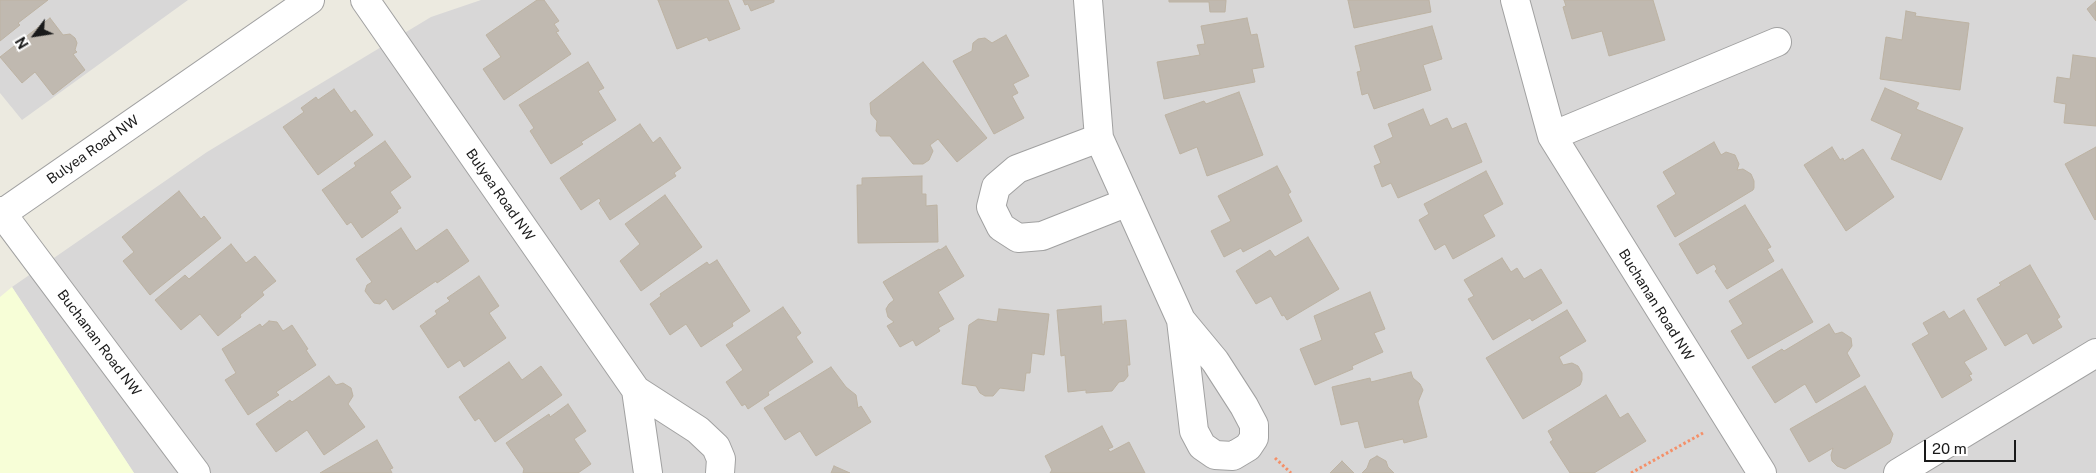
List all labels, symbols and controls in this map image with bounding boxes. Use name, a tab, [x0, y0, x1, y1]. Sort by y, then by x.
north arrow	[10, 10, 60, 60]
text: N	[12, 34, 32, 52]
street label: Bulyea Road NW	[44, 112, 142, 188]
street label: Bulyea Road NW	[462, 146, 538, 244]
street label: Buchanan Road NW	[1615, 246, 1697, 364]
street label: Buchanan Road NW	[54, 287, 144, 399]
scale bar	[1926, 430, 2018, 462]
text: 20 m	[1932, 440, 1967, 457]

